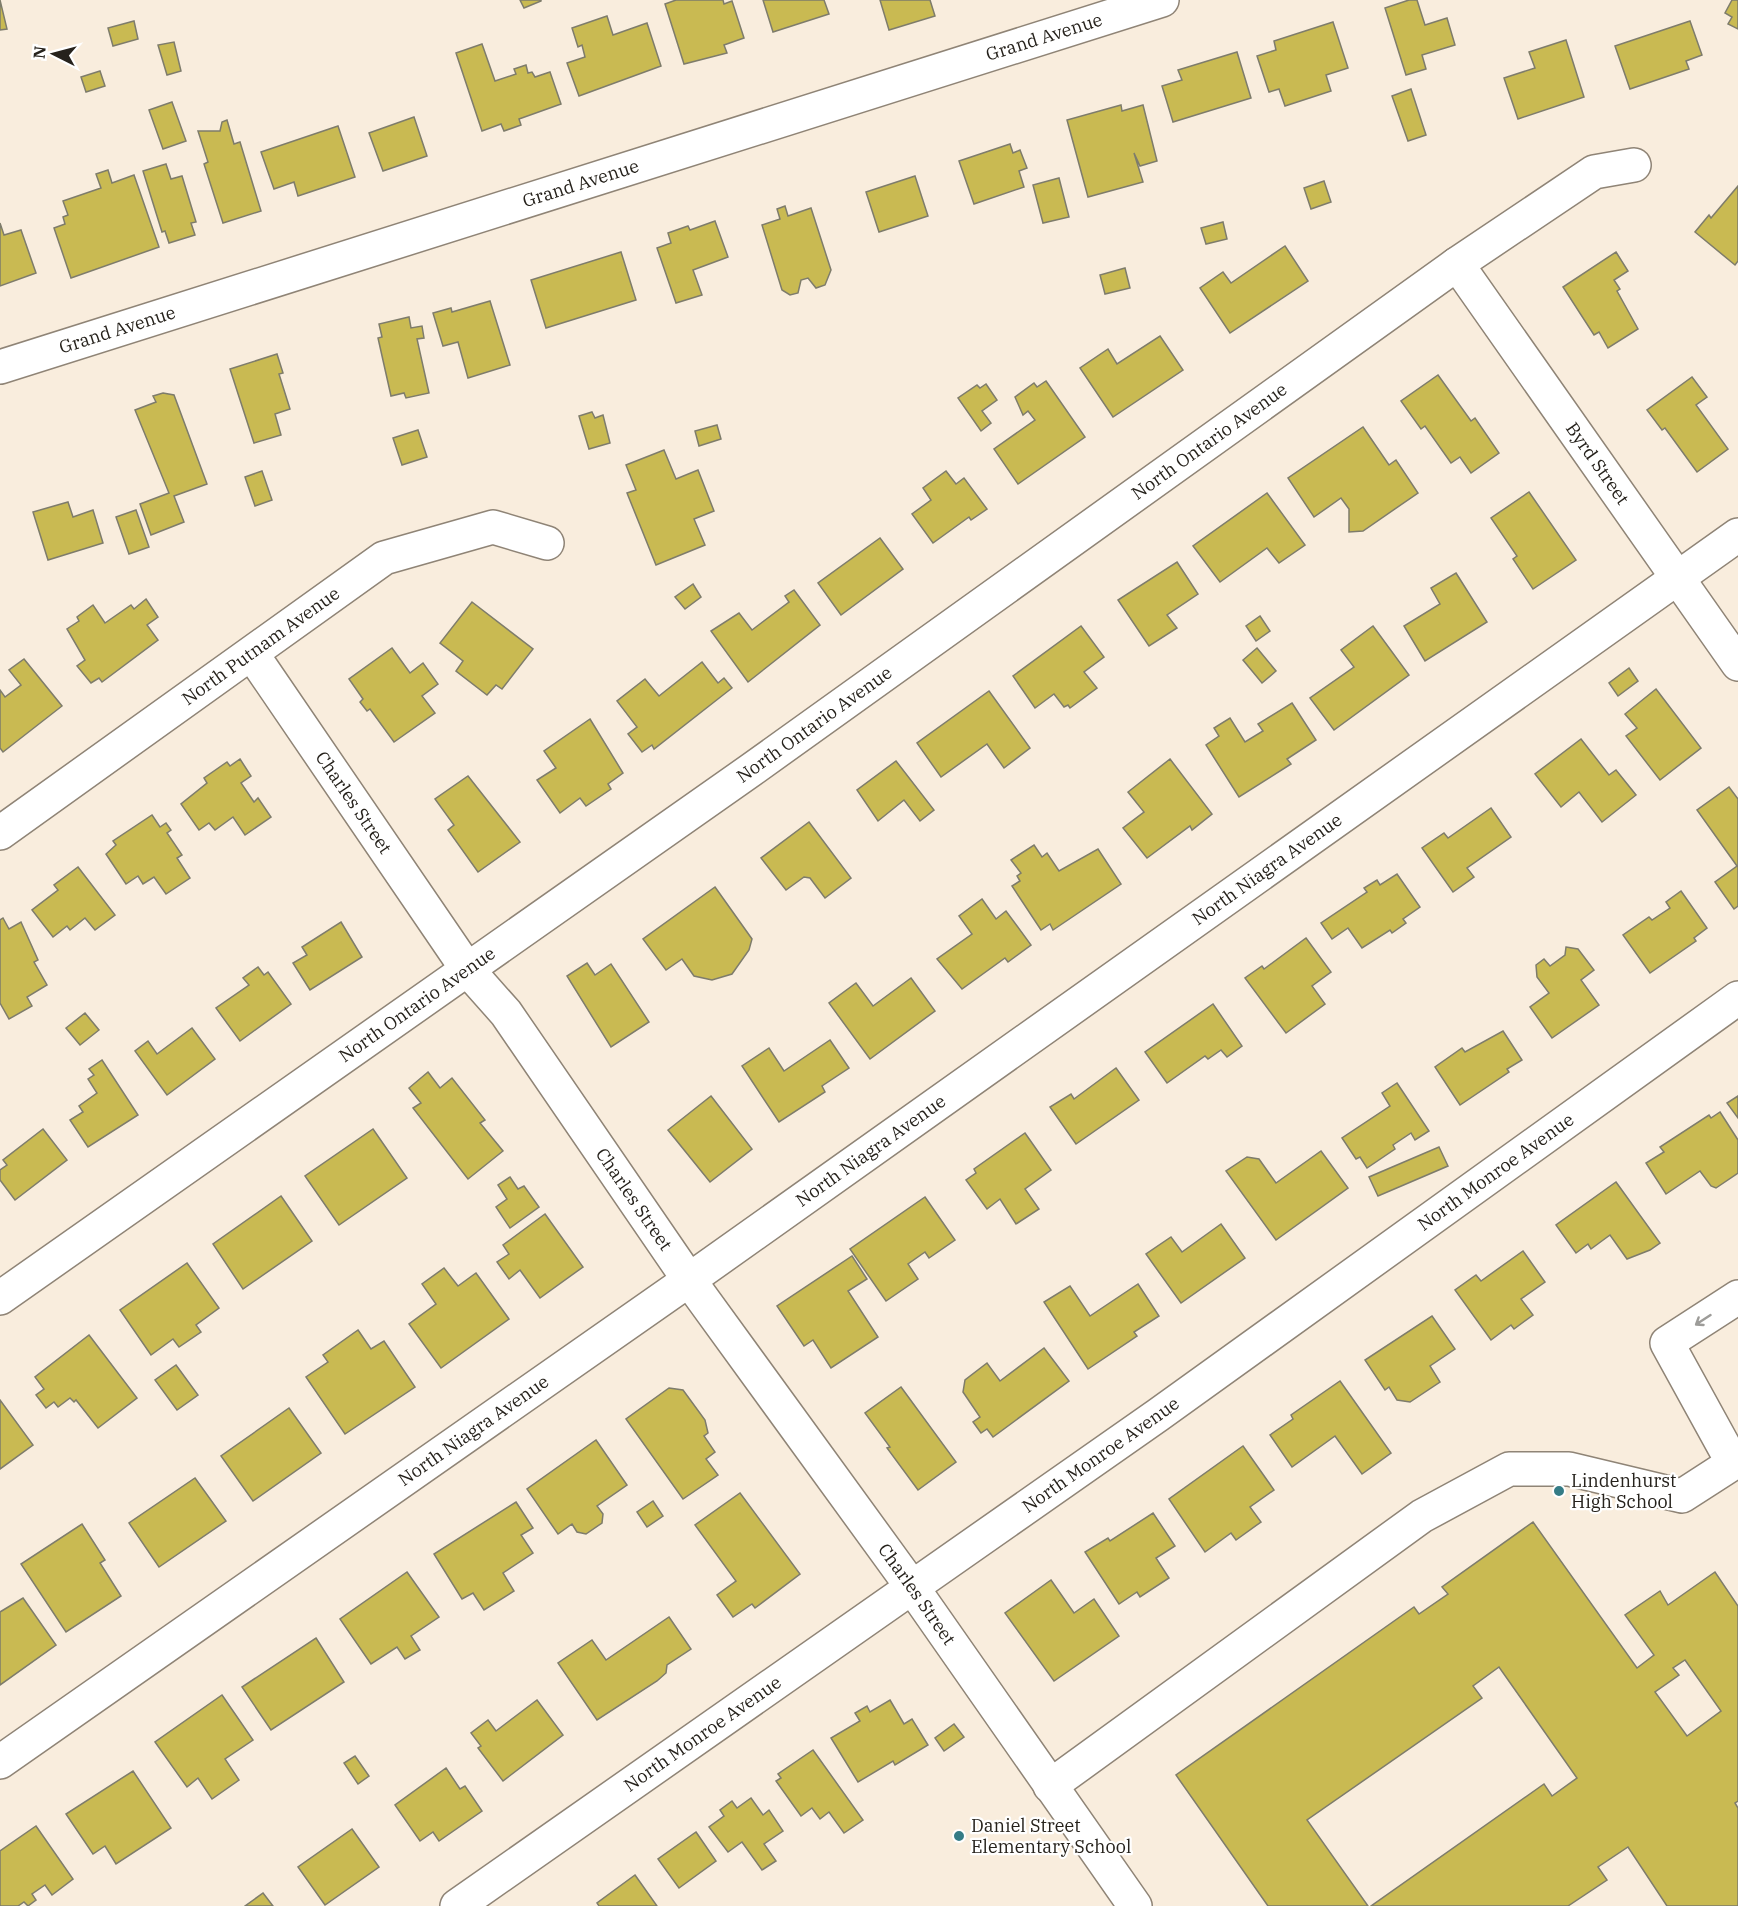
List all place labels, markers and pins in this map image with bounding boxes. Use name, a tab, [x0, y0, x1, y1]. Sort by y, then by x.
place label: Lindenhurst High School	[1571, 1469, 1676, 1513]
marker: Lindenhurst High School	[1552, 1484, 1566, 1498]
place label: Daniel Street Elementary School	[971, 1814, 1131, 1858]
marker: Daniel Street Elementary School	[952, 1829, 966, 1843]

